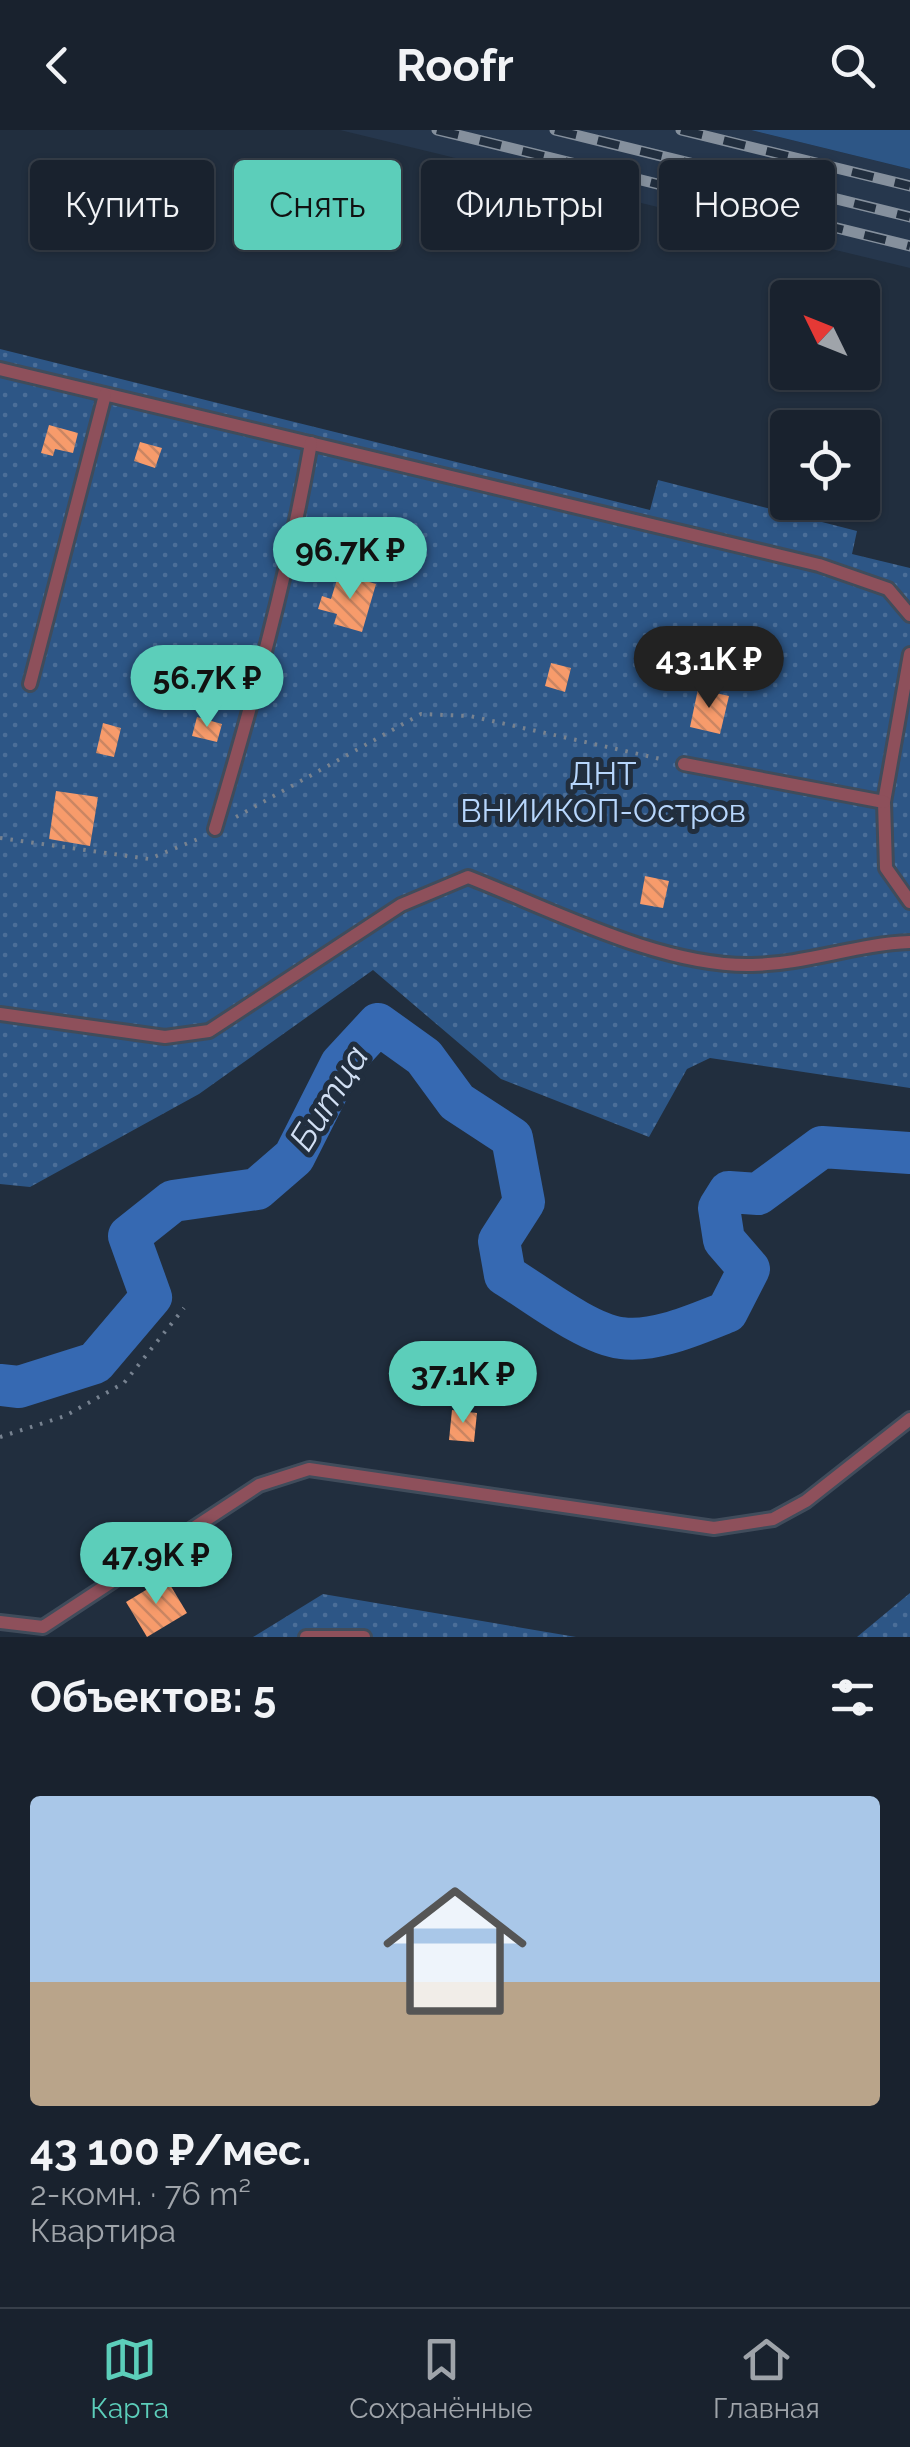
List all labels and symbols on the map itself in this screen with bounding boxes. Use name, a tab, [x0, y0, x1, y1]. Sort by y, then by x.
north arrow	[770, 280, 880, 390]
pin: 96.7K ₽	[258, 517, 442, 602]
pin: 43.1K ₽	[617, 626, 801, 711]
pin: 56.7K ₽	[115, 645, 299, 730]
park label: ДНТ ВНИИКОП-Остров	[460, 755, 746, 829]
water label: Битца	[281, 1038, 377, 1158]
pin: 37.1K ₽	[371, 1341, 555, 1426]
pin: 47.9K ₽	[64, 1522, 248, 1607]

